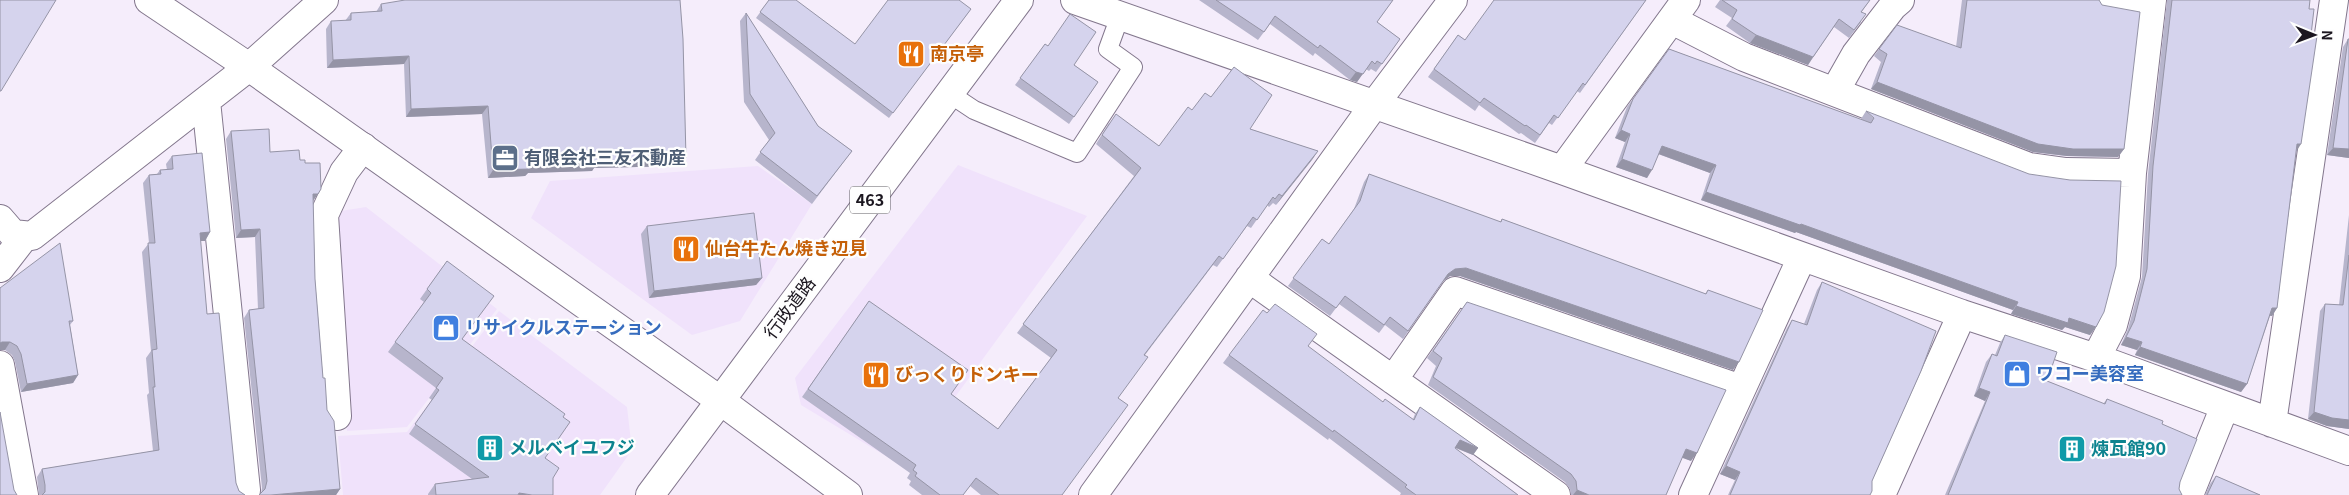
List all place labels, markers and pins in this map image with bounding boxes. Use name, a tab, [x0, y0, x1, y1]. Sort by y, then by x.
restaurant icon: 南京亭	[896, 39, 926, 69]
place label: 南京亭	[930, 39, 984, 65]
office icon: 有限会社三友不動産	[490, 143, 520, 173]
place label: 有限会社三友不動産	[524, 143, 686, 169]
restaurant icon: 仙台牛たん焼き辺見	[671, 234, 701, 264]
place label: 仙台牛たん焼き辺見	[705, 234, 867, 260]
shop icon: リサイクルステーション	[431, 313, 461, 343]
place label: リサイクルステーション	[465, 313, 662, 339]
shop icon: ワコー美容室	[2002, 359, 2032, 389]
place label: ワコー美容室	[2036, 359, 2144, 385]
restaurant icon: びっくりドンキー	[861, 360, 891, 390]
place label: びっくりドンキー	[895, 360, 1039, 386]
building icon: メルベイユフジ	[475, 433, 505, 463]
place label: メルベイユフジ	[509, 433, 635, 459]
building icon: 煉瓦館90	[2057, 434, 2087, 464]
place label: 煉瓦館90	[2091, 434, 2166, 460]

